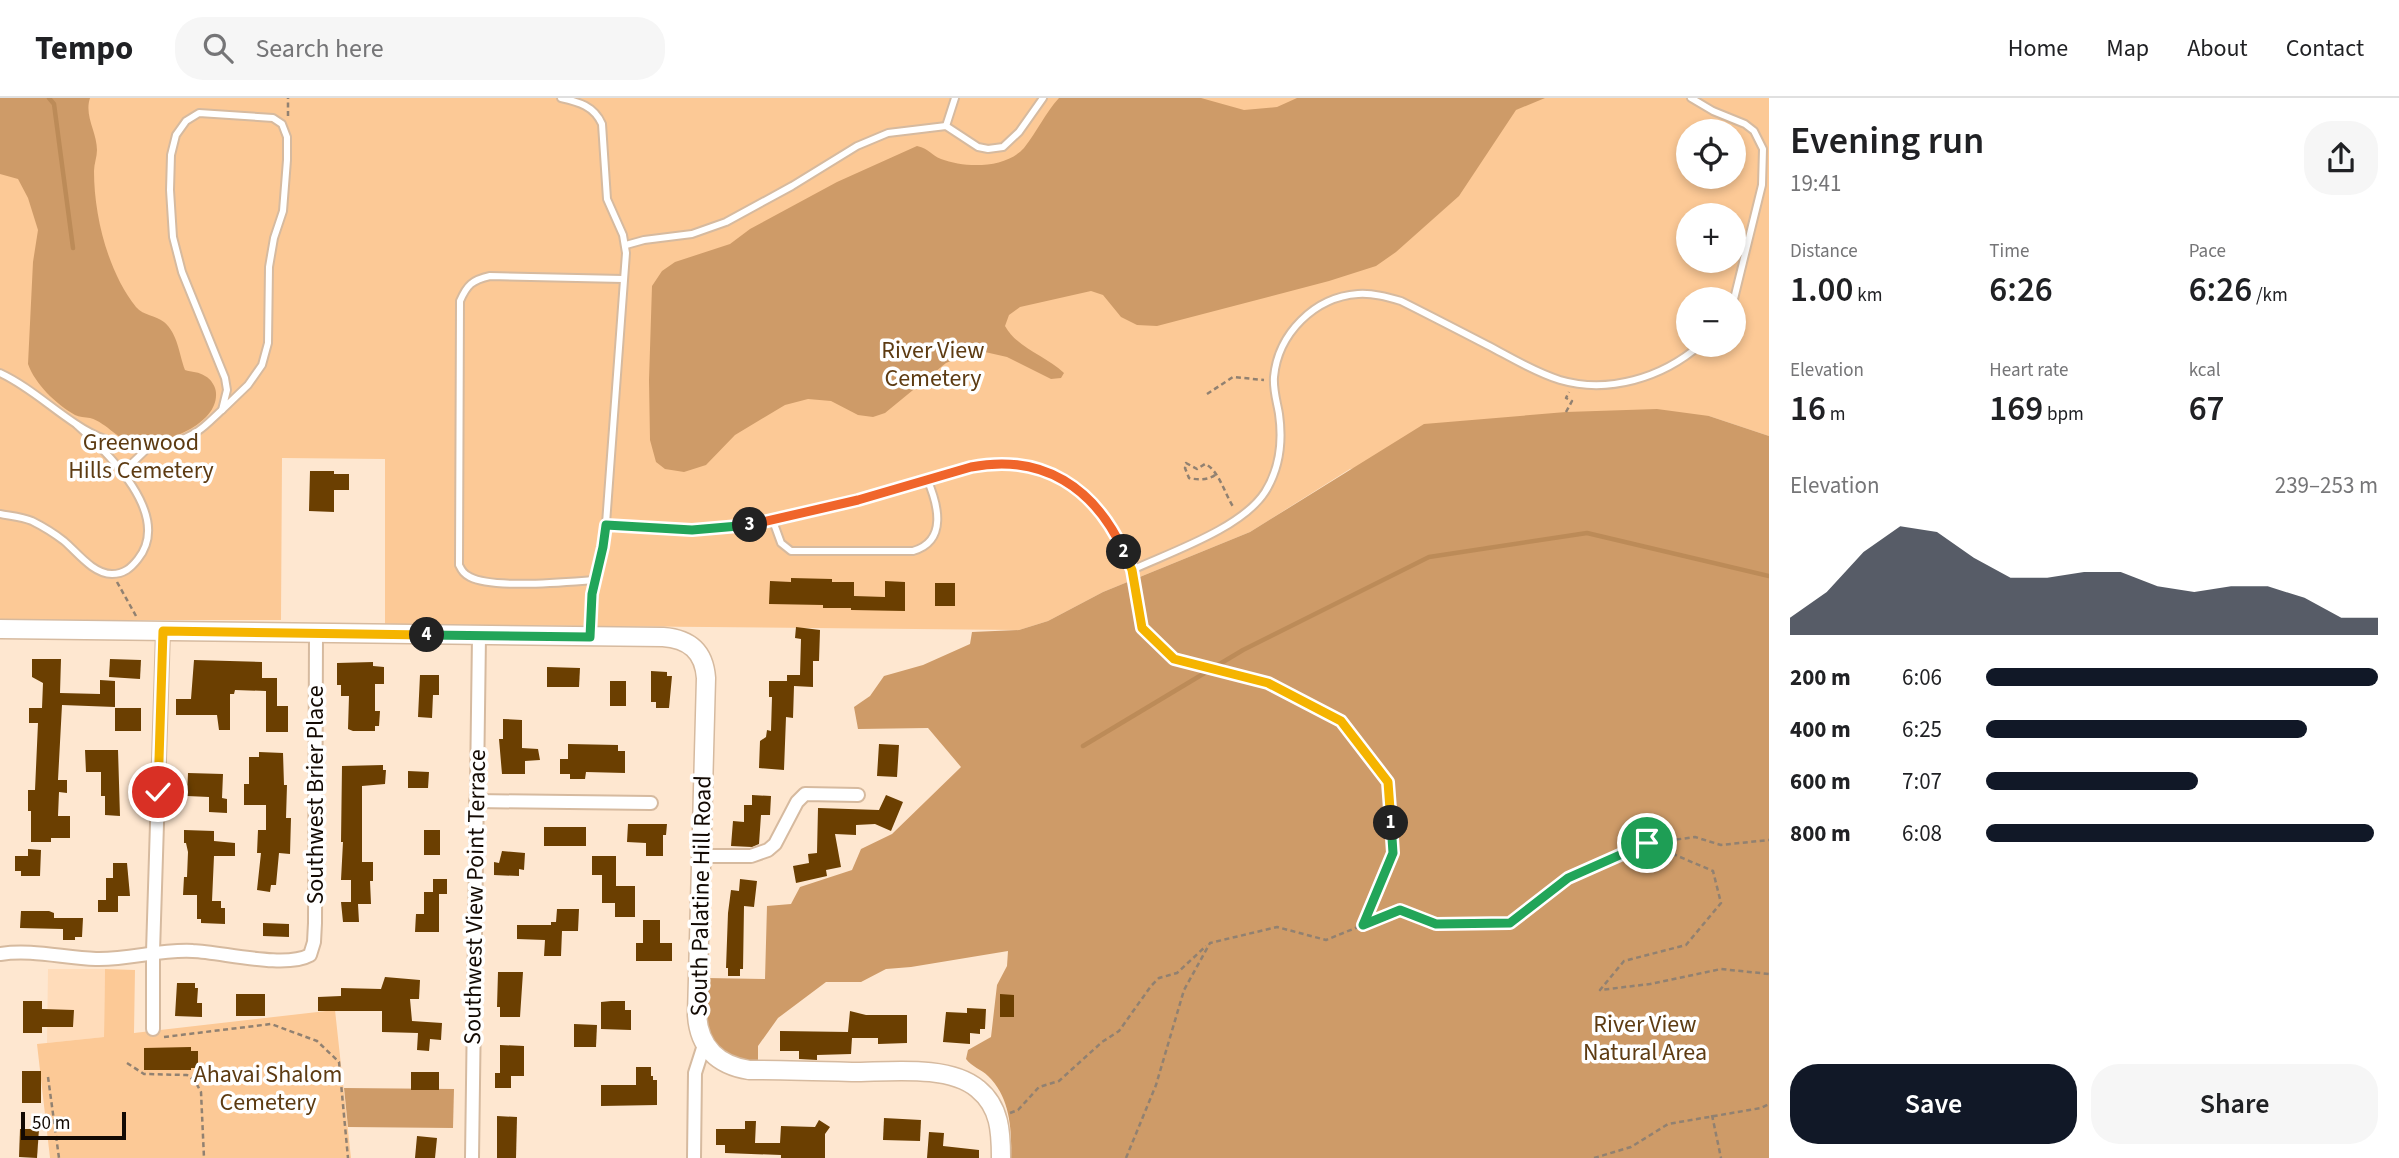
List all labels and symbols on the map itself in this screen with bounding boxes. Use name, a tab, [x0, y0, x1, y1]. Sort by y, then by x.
park label: River View Cemetery	[881, 333, 985, 396]
park label: Greenwood Hills Cemetery	[68, 425, 214, 488]
pin: 3	[732, 508, 768, 542]
pin: 2	[1106, 534, 1142, 570]
pin: 4	[410, 618, 444, 652]
street label: Southwest Brier Place	[298, 685, 333, 905]
street label: Southwest View Point Terrace	[455, 749, 495, 1045]
pin	[128, 762, 188, 822]
street label: South Palatine Hill Road	[681, 775, 721, 1017]
pin: 1	[1374, 806, 1408, 840]
pin	[1617, 813, 1677, 873]
park label: River View Natural Area	[1583, 1007, 1707, 1070]
park label: Ahavai Shalom Cemetery	[194, 1057, 342, 1120]
scale bar	[21, 1109, 126, 1141]

